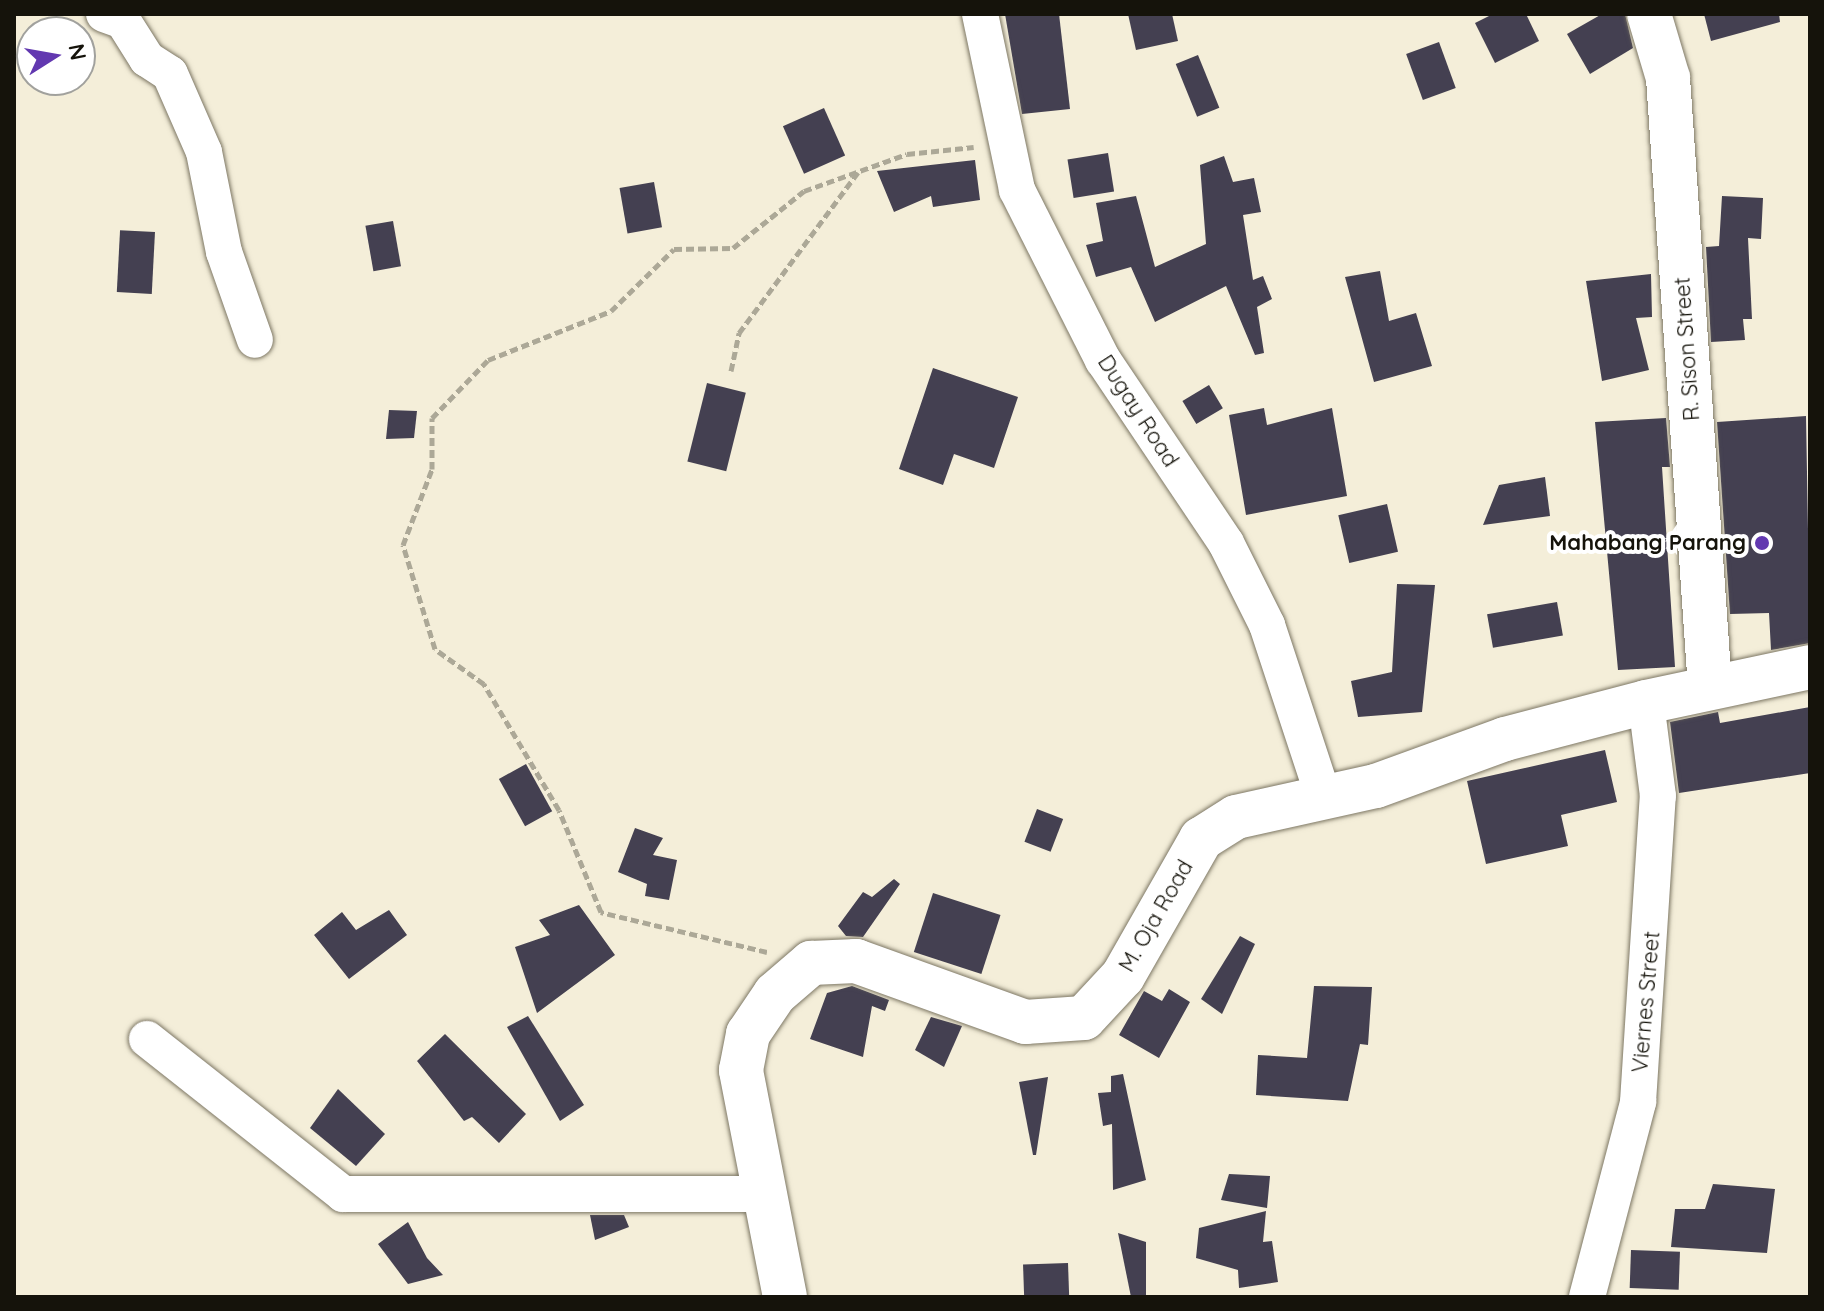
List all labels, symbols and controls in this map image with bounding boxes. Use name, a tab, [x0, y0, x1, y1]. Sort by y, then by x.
north arrow	[16, 16, 96, 96]
text: N	[62, 41, 93, 62]
street label: R. Sison Street	[1669, 276, 1705, 422]
street label: Dugay Road	[1092, 350, 1184, 472]
place label: Mahabang Parang	[1549, 530, 1746, 556]
marker: Mahabang Parang	[1753, 534, 1771, 552]
street label: M. Oja Road	[1113, 855, 1199, 977]
street label: Viernes Street	[1627, 930, 1665, 1074]

